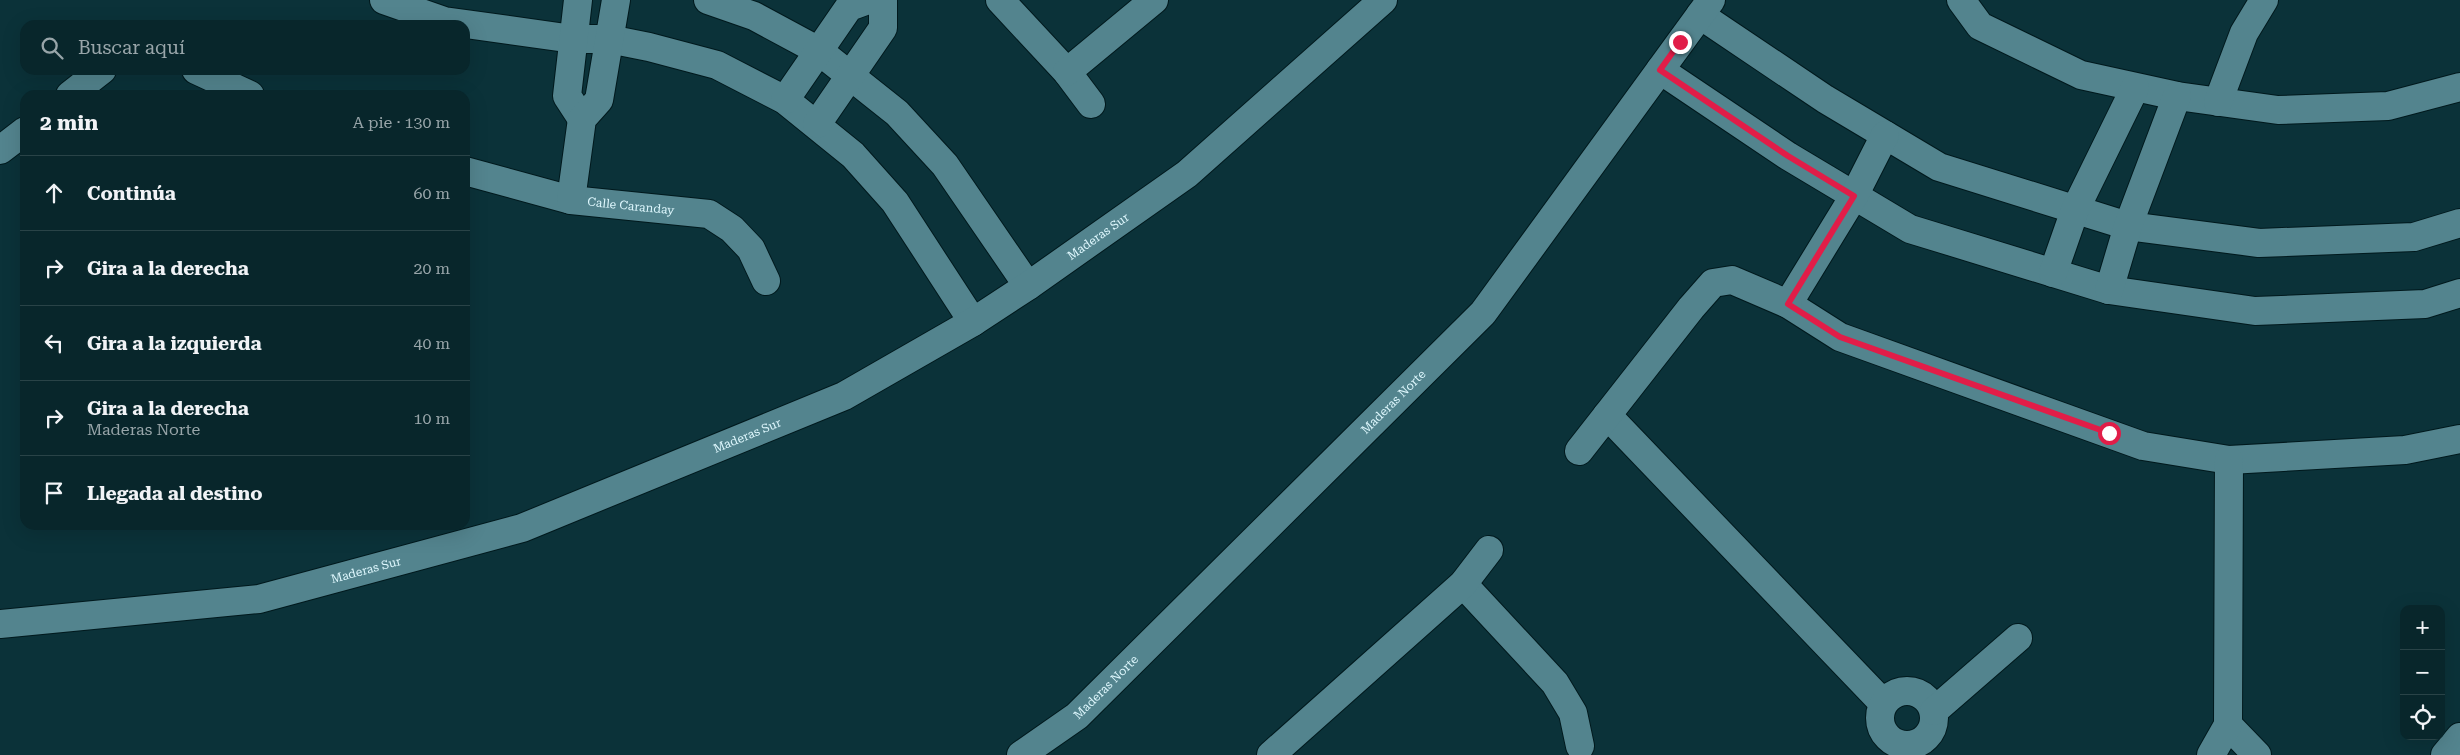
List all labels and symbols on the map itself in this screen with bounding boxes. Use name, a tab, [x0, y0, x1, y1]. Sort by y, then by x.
route end	[1669, 31, 1692, 54]
street label: Calle Caranday	[587, 195, 676, 218]
street label: Maderas Sur	[1065, 210, 1132, 263]
street label: Maderas Norte	[1358, 367, 1429, 437]
street label: Maderas Sur	[711, 416, 783, 456]
route start	[2098, 422, 2121, 445]
street label: Maderas Sur	[329, 554, 403, 586]
street label: Maderas Norte	[1071, 652, 1141, 722]

